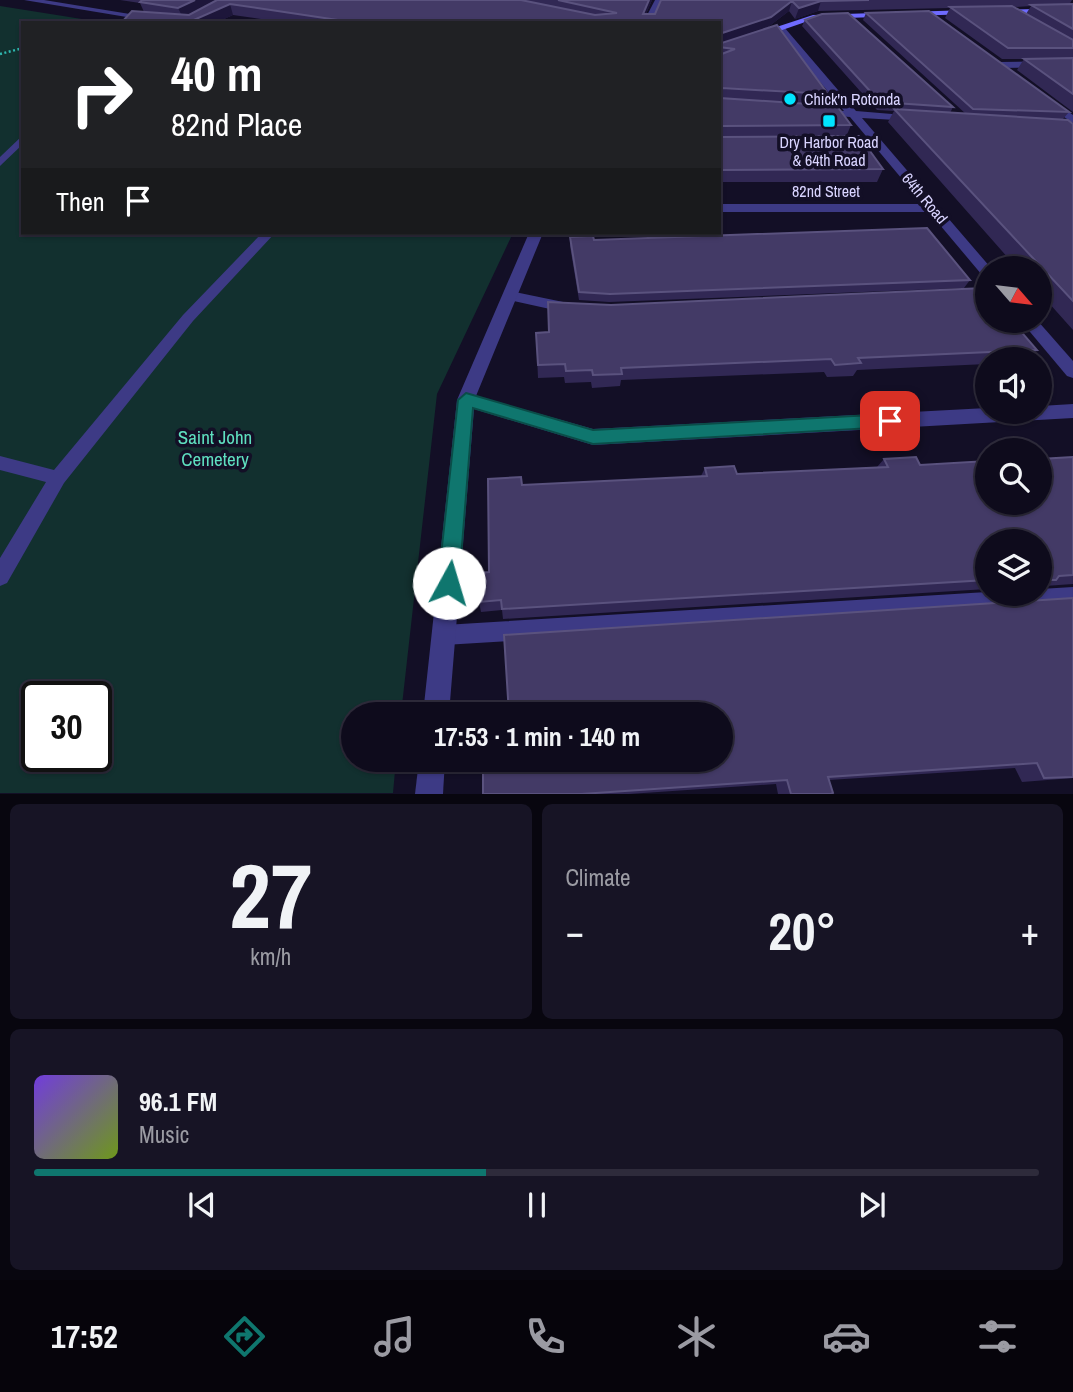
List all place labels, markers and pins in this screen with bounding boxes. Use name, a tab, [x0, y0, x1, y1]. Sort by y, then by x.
place label: Chick'n Rotonda	[804, 88, 901, 110]
marker: Chick'n Rotonda	[782, 91, 798, 107]
marker: Dry Harbor Road & 64th Road	[821, 113, 837, 129]
place label: Dry Harbor Road & 64th Road	[779, 131, 879, 171]
pin	[860, 391, 920, 451]

